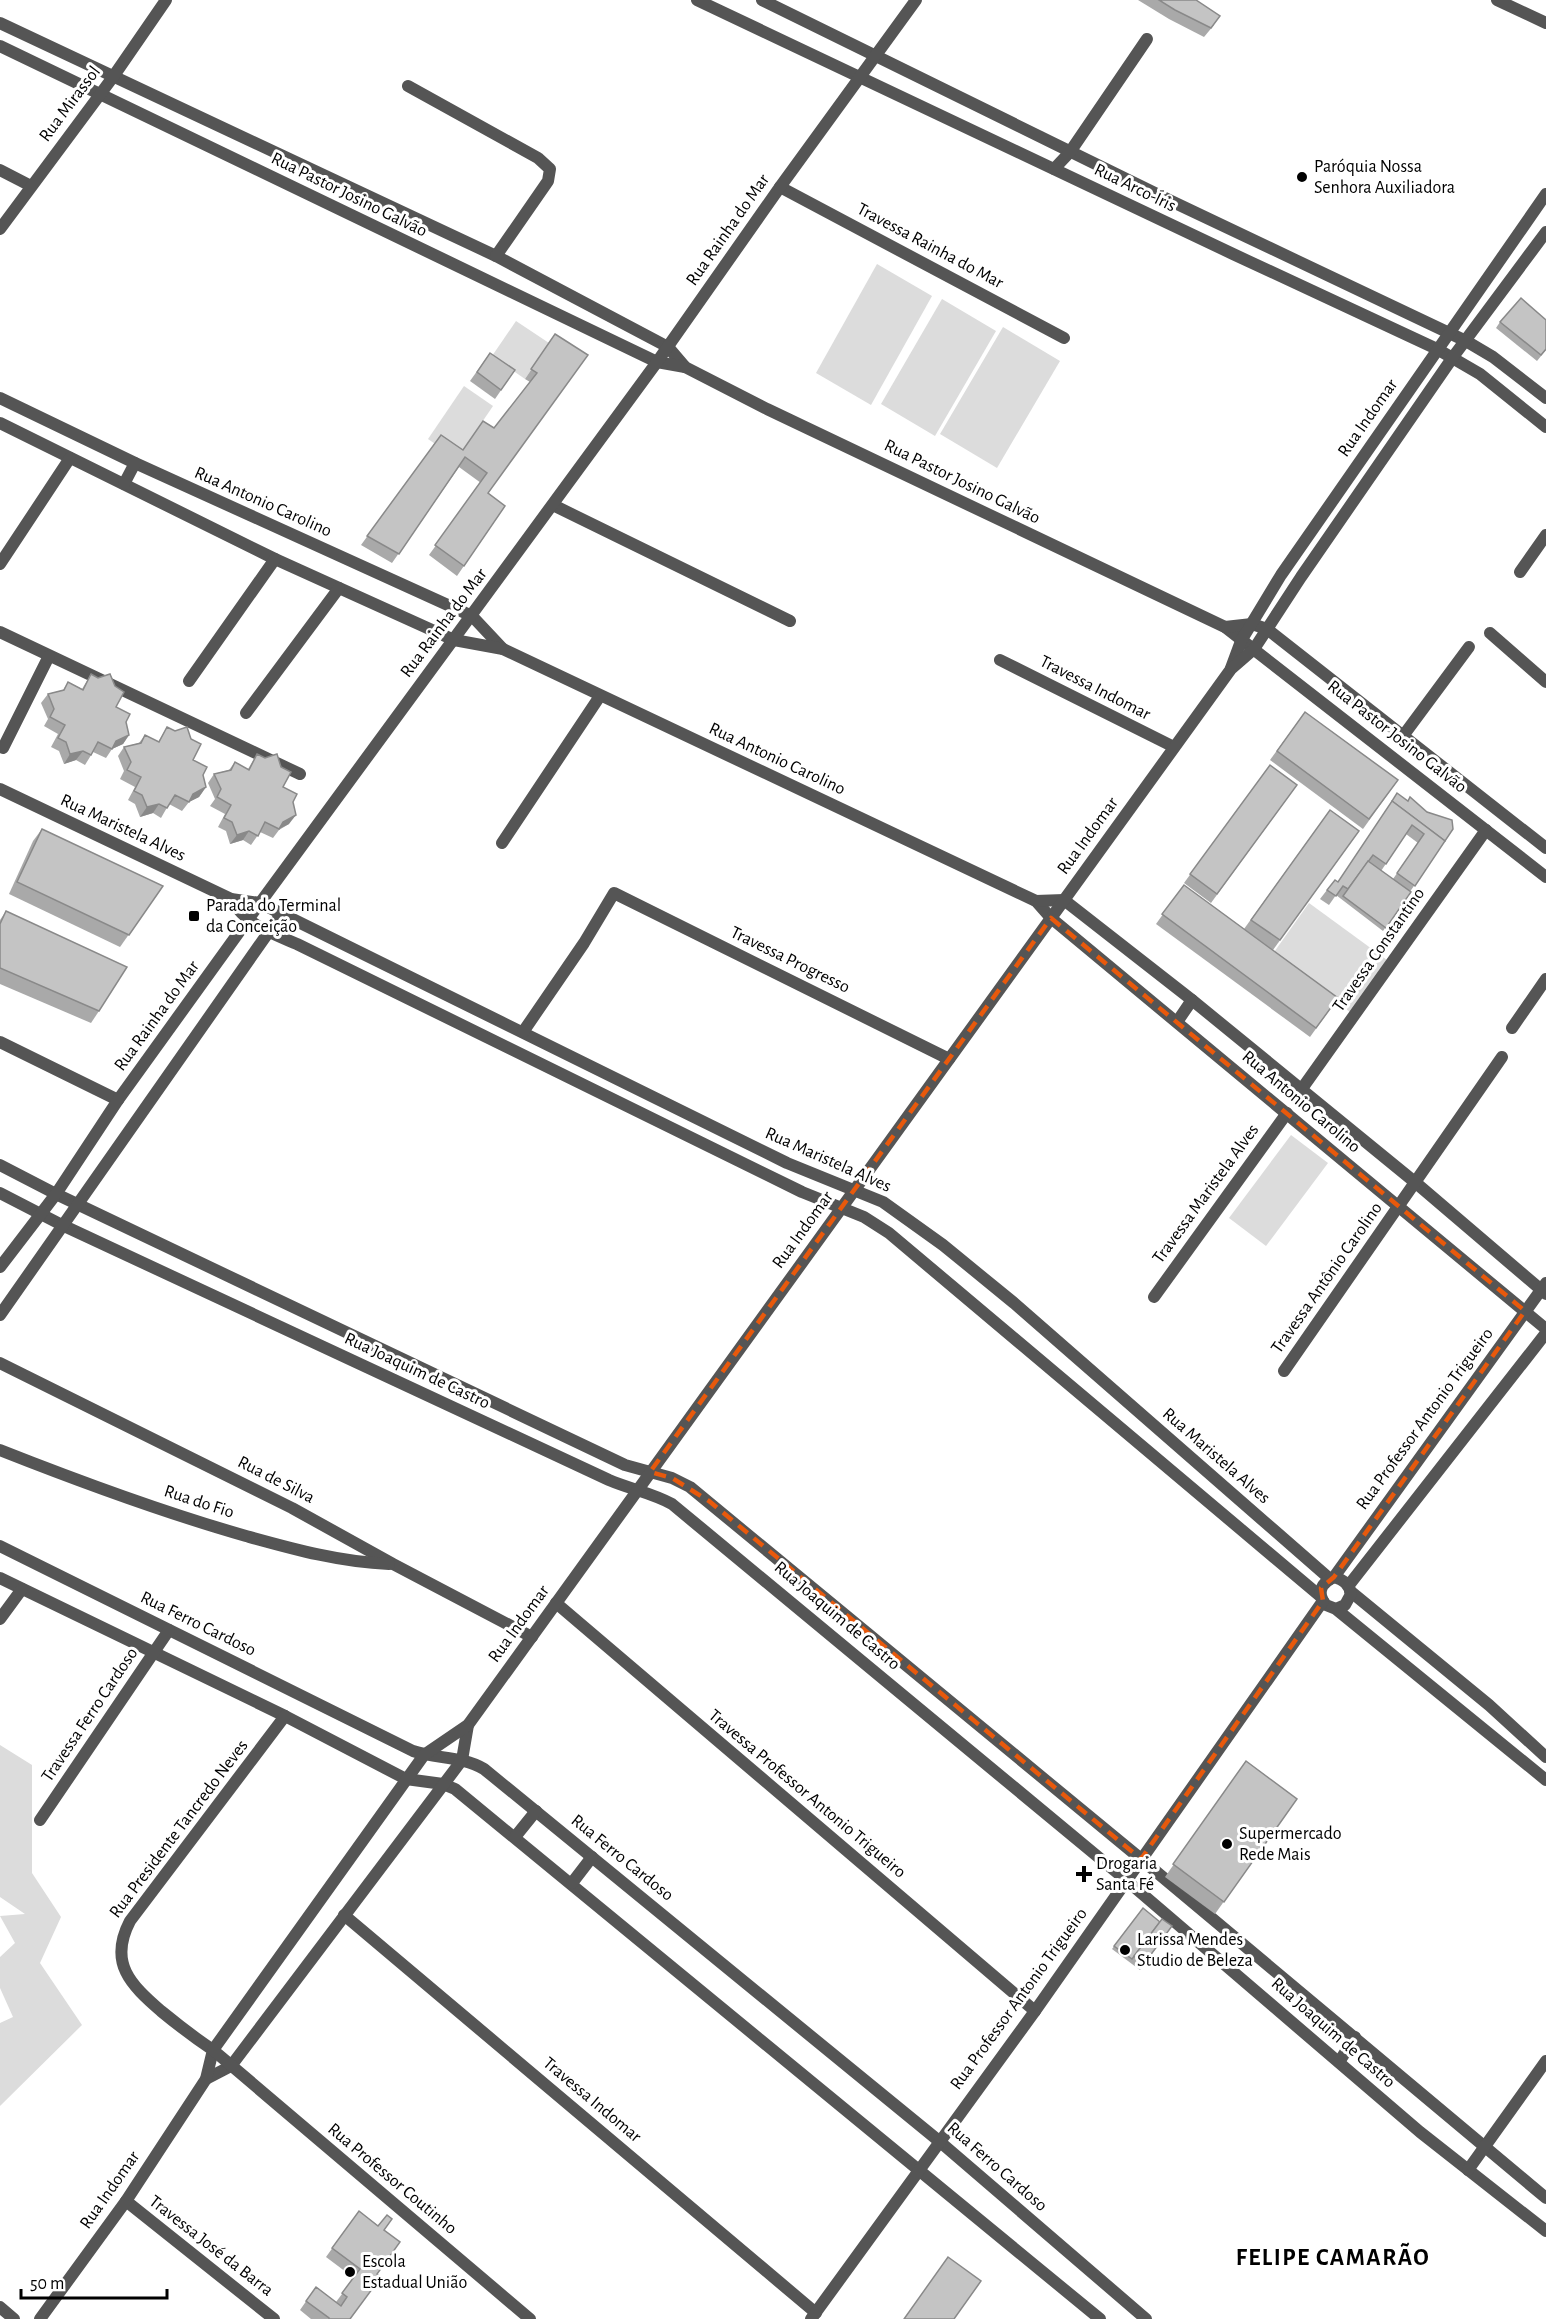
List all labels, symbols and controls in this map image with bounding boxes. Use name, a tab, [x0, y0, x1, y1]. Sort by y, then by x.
street label: Rua Mirassol	[36, 63, 104, 145]
street label: Rua Pastor Josino Galvão	[268, 149, 430, 241]
street label: Rua Arco-Íris	[1091, 158, 1180, 215]
place label: Paróquia Nossa Senhora Auxiliadora	[1314, 158, 1455, 197]
marker: Paróquia Nossa Senhora Auxiliadora	[1295, 170, 1309, 184]
street label: Rua Rainha do Mar	[683, 171, 773, 289]
street label: Travessa Rainha do Mar	[854, 200, 1006, 292]
street label: Rua Indomar	[1335, 376, 1401, 460]
street label: Rua Pastor Josino Galvão	[881, 436, 1043, 528]
street label: Rua Antonio Carolino	[192, 464, 335, 540]
street label: Rua Rainha do Mar	[397, 565, 491, 681]
street label: Travessa Indomar	[1037, 652, 1154, 724]
street label: Rua Pastor Josino Galvão	[1324, 677, 1470, 797]
street label: Rua Antonio Carolino	[706, 720, 848, 799]
street label: Rua Maristela Alves	[58, 791, 188, 865]
street label: Rua Indomar	[1054, 794, 1122, 878]
street label: Travessa Constantino	[1330, 885, 1429, 1015]
place label: Parada do Terminal da Conceição	[206, 897, 341, 936]
marker: Parada do Terminal da Conceição	[187, 909, 201, 923]
street label: Travessa Progresso	[727, 923, 853, 997]
street label: Rua Rainha do Mar	[111, 957, 203, 1074]
street label: Rua Antonio Carolino	[1238, 1047, 1364, 1157]
street label: Travessa Maristela Alves	[1150, 1121, 1262, 1267]
street label: Rua Maristela Alves	[762, 1124, 894, 1196]
street label: Rua Indomar	[769, 1188, 837, 1272]
street label: Travessa Antônio Carolino	[1268, 1199, 1386, 1357]
street label: Rua Professor Antonio Trigueiro	[1353, 1325, 1497, 1513]
street label: Rua Joaquim de Castro	[342, 1329, 492, 1413]
street label: Rua Maristela Alves	[1159, 1405, 1273, 1507]
street label: Rua de Silva	[235, 1453, 317, 1507]
street label: Rua do Fio	[162, 1482, 236, 1522]
street label: Rua Joaquim de Castro	[771, 1558, 903, 1674]
street label: Rua Indomar	[485, 1582, 553, 1666]
street label: Rua Ferro Cardoso	[137, 1588, 259, 1660]
street label: Travessa Ferro Cardoso	[39, 1645, 142, 1785]
street label: Travessa Professor Antonio Trigueiro	[705, 1706, 909, 1882]
street label: Rua Presidente Tancredo Neves	[106, 1737, 252, 1921]
street label: Rua Ferro Cardoso	[567, 1811, 677, 1905]
place label: Supermercado Rede Mais	[1239, 1825, 1342, 1864]
marker: Supermercado Rede Mais	[1220, 1837, 1234, 1851]
place label: Drogaria Santa Fé	[1096, 1855, 1157, 1894]
marker: Drogaria Santa Fé	[1077, 1867, 1091, 1881]
street label: Rua Professor Antonio Trigueiro	[947, 1905, 1091, 2093]
place label: Larissa Mendes Studio de Beleza	[1137, 1931, 1253, 1970]
marker: Larissa Mendes Studio de Beleza	[1118, 1943, 1132, 1957]
street label: Rua Joaquim de Castro	[1268, 1974, 1399, 2092]
street label: Travessa Indomar	[540, 2054, 645, 2146]
street label: Rua Ferro Cardoso	[944, 2119, 1051, 2215]
street label: Rua Professor Coutinho	[324, 2120, 460, 2238]
street label: Rua Indomar	[77, 2148, 143, 2232]
street label: Travessa José da Barra	[146, 2192, 276, 2300]
district label: FELIPE CAMARÃO	[1236, 2242, 1430, 2270]
place label: Escola Estadual União	[362, 2253, 467, 2292]
scale bar	[21, 2262, 166, 2300]
marker: Escola Estadual União	[343, 2265, 357, 2279]
text: 50 m	[30, 2275, 64, 2293]

